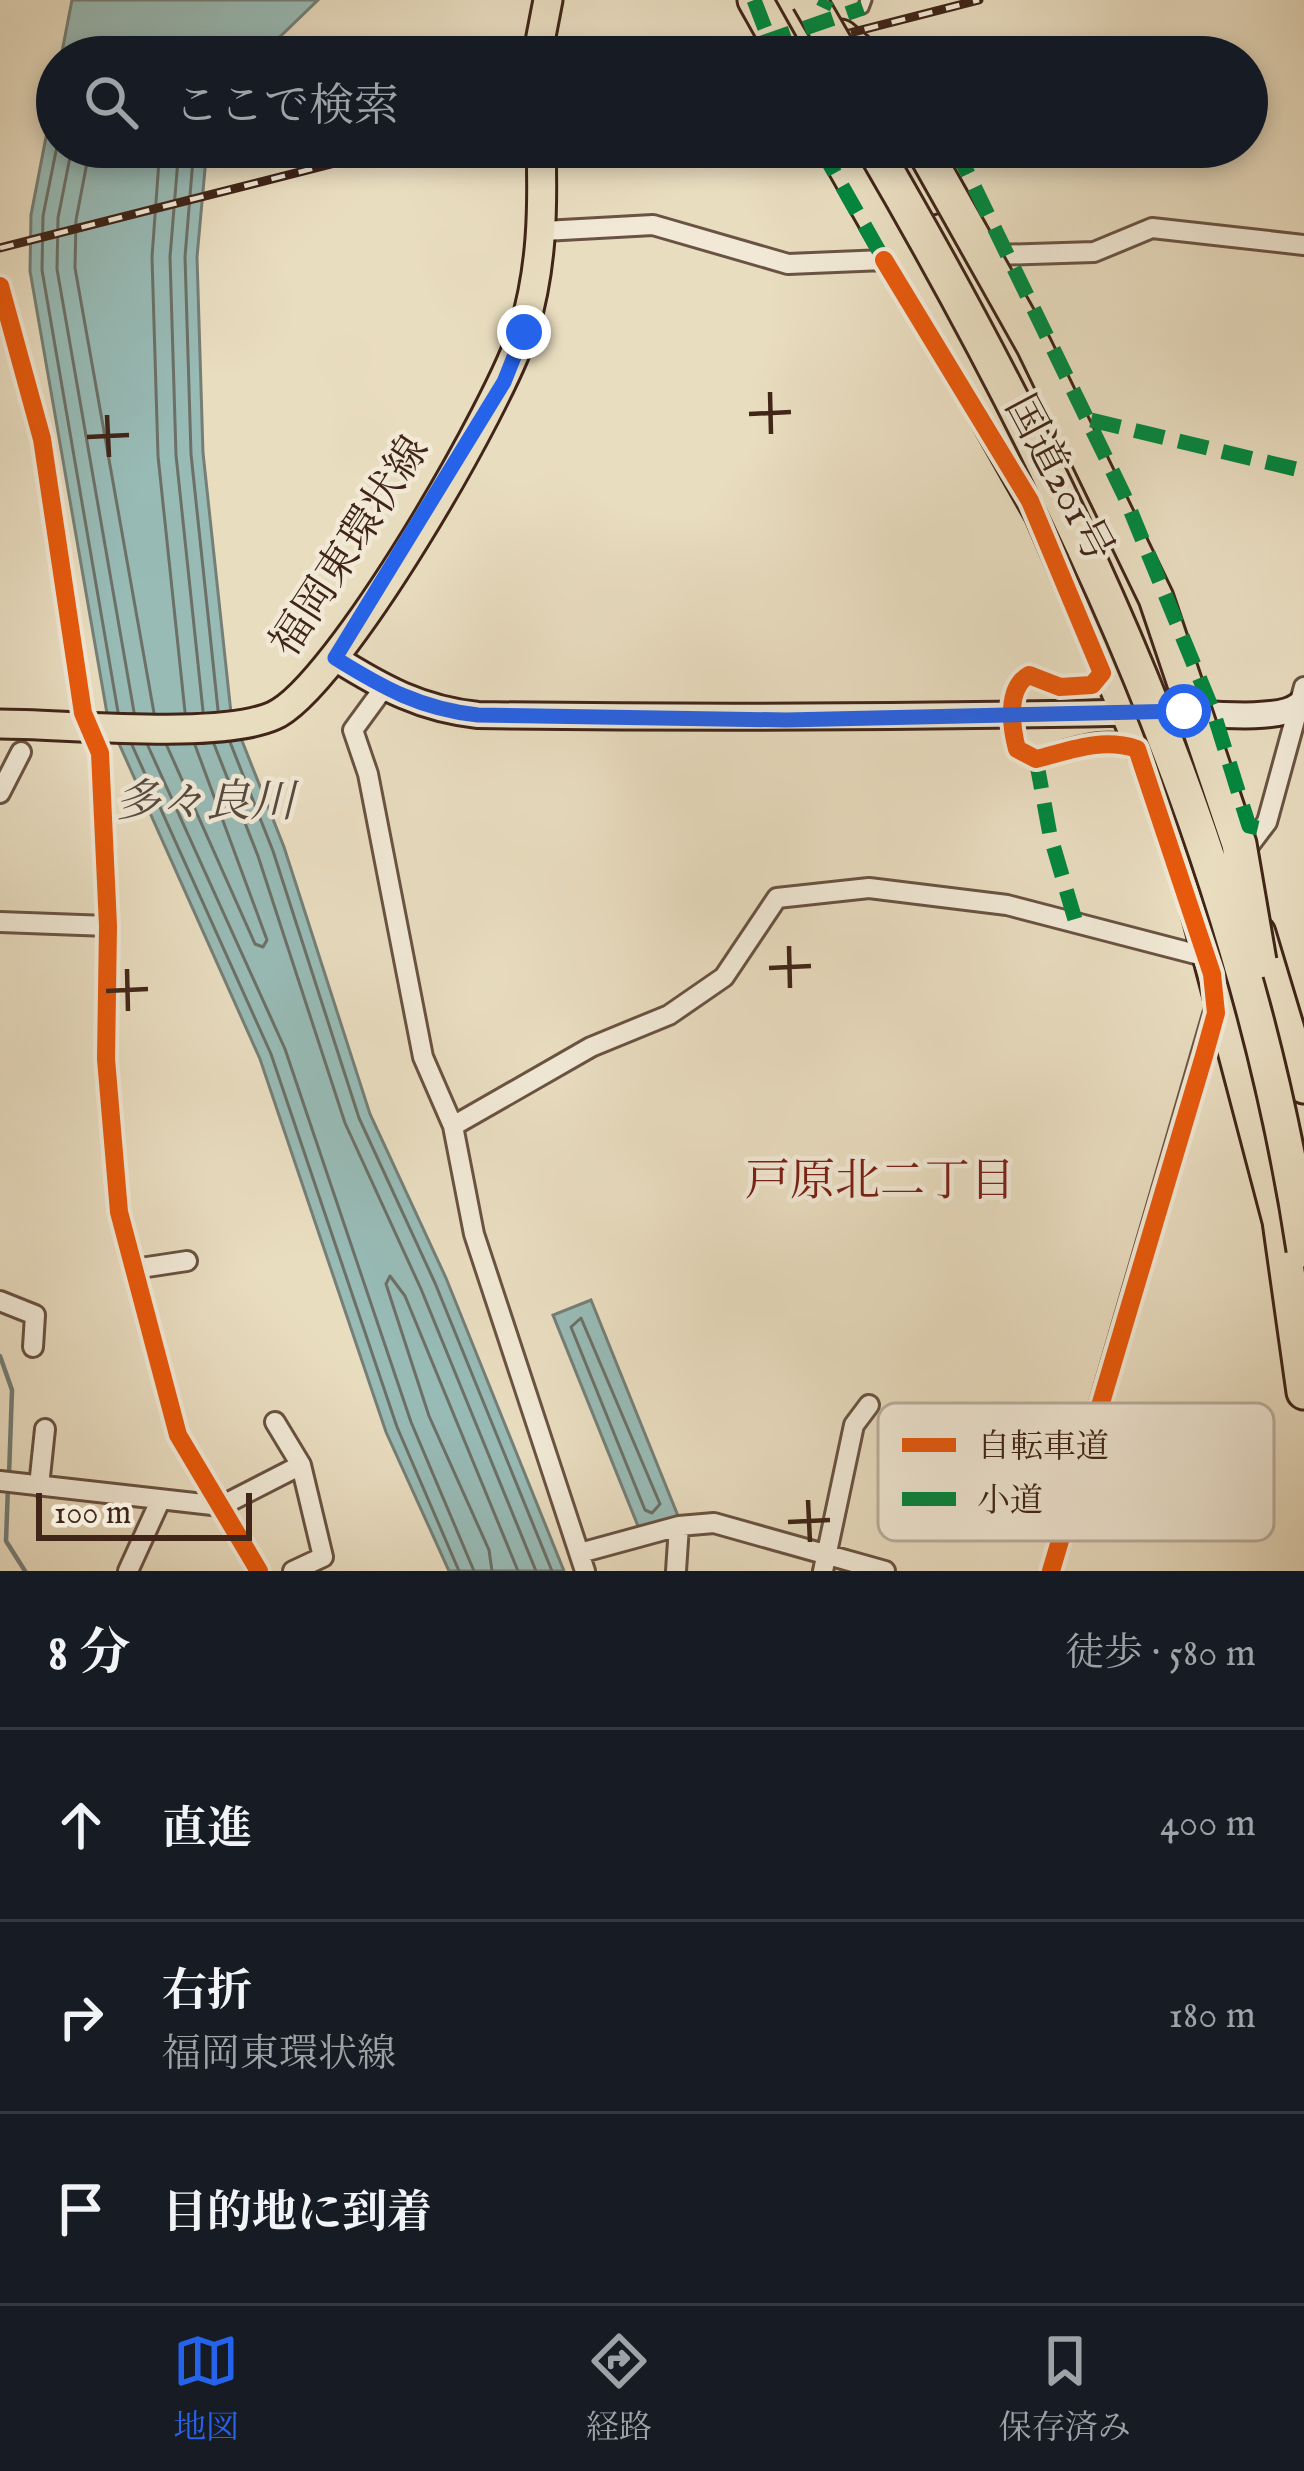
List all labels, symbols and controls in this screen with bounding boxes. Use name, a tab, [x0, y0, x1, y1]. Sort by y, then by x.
search box	[36, 36, 1268, 168]
icon: search	[78, 69, 144, 135]
text: ここで検索	[174, 79, 399, 136]
route end	[497, 305, 551, 359]
street label: 国道201号	[992, 386, 1124, 572]
street label: 福岡東環状線	[260, 427, 442, 667]
route start	[1157, 684, 1211, 738]
water label: 多々良川	[115, 775, 300, 832]
district label: 戸原北二丁目	[745, 1154, 1015, 1211]
legend	[878, 1403, 1274, 1541]
text: 自転車道	[977, 1427, 1109, 1469]
text: 小道	[977, 1481, 1043, 1523]
scale bar	[36, 1487, 252, 1540]
text: 100 m	[54, 1493, 131, 1535]
text: 8 分	[48, 1623, 130, 1688]
text: 徒歩 · 580 m	[1065, 1630, 1256, 1679]
icon: ahead	[48, 1792, 114, 1858]
text: 400 m	[1160, 1800, 1256, 1849]
text: 直進	[162, 1802, 252, 1859]
text: 右折	[162, 1964, 252, 2021]
icon: right	[48, 1984, 114, 2050]
text: 180 m	[1168, 1992, 1256, 2041]
text: 福岡東環状線	[162, 2031, 396, 2080]
icon: arrive	[48, 2176, 114, 2242]
text: 目的地に到着	[162, 2186, 432, 2243]
tab: 地図	[173, 2328, 239, 2450]
tab: 経路	[586, 2328, 652, 2450]
tab: 保存済み	[999, 2328, 1131, 2450]

